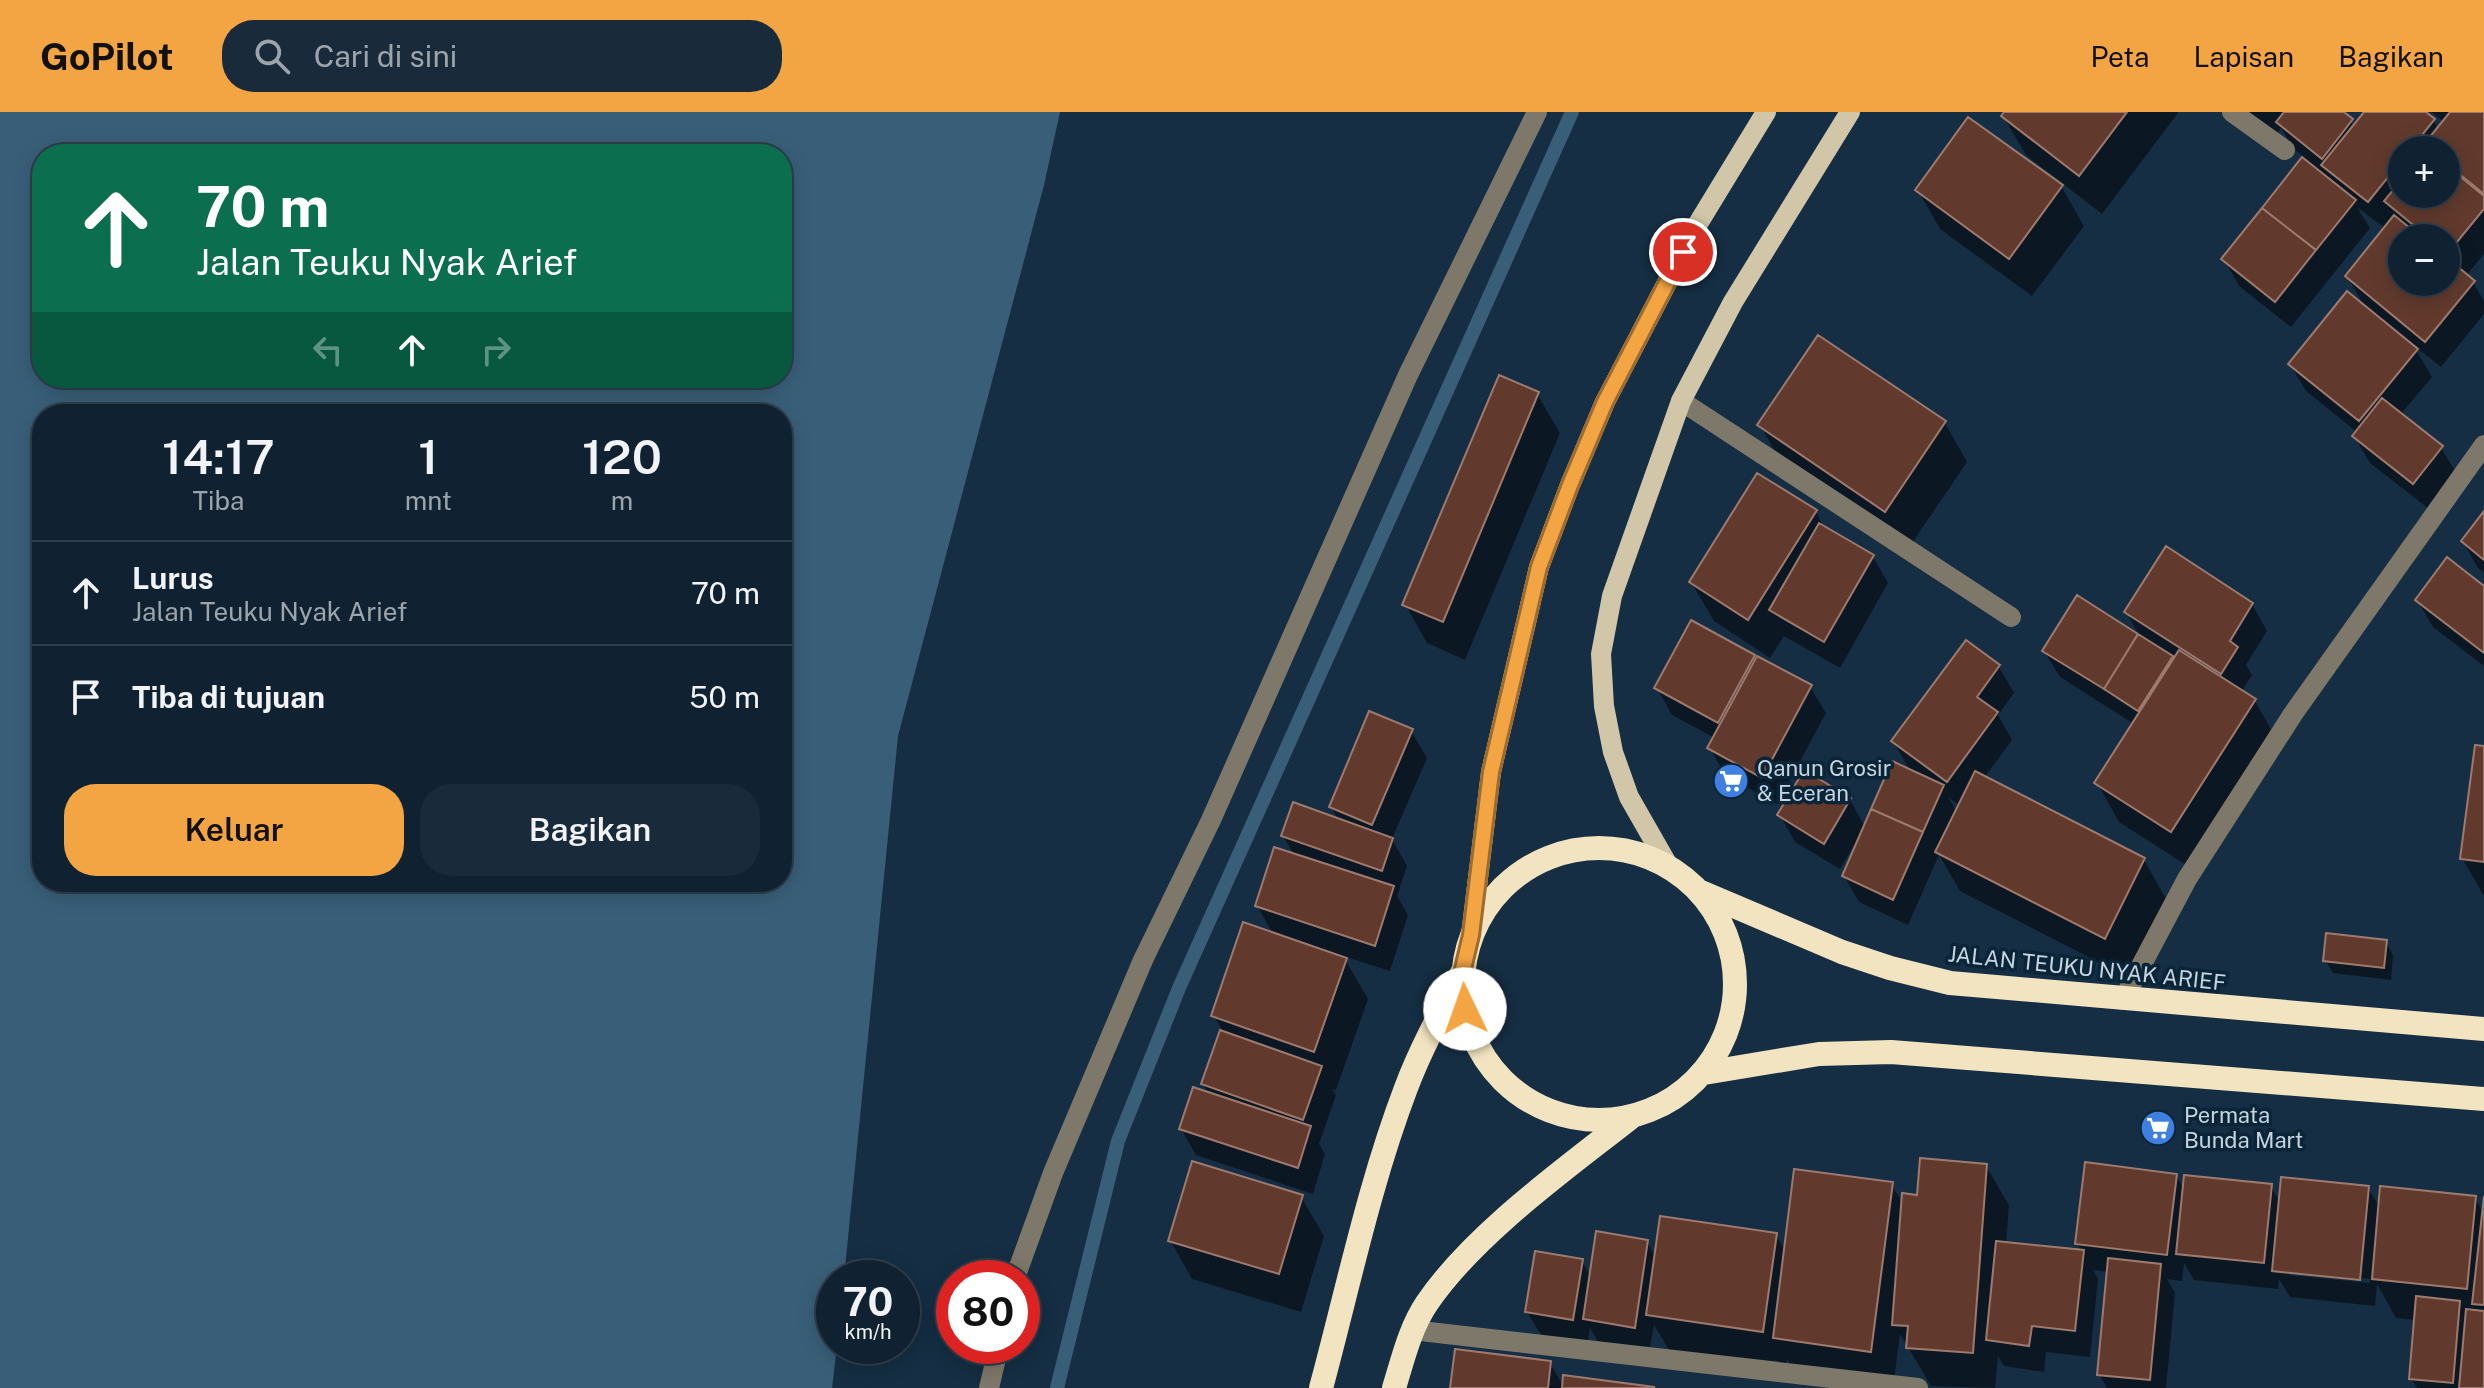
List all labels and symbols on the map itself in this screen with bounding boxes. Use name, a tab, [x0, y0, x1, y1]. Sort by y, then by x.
pin	[1649, 218, 1717, 286]
place label: Qanun Grosir & Eceran	[1757, 755, 1891, 806]
supermarket icon: Qanun Grosir & Eceran	[1712, 762, 1750, 800]
street label: JALAN TEUKU NYAK ARIEF	[1947, 940, 2227, 996]
position arrow	[1423, 967, 1507, 1051]
place label: Permata Bunda Mart	[2184, 1102, 2303, 1153]
supermarket icon: Permata Bunda Mart	[2139, 1109, 2177, 1147]
speed limit sign: 80	[936, 1260, 1040, 1364]

